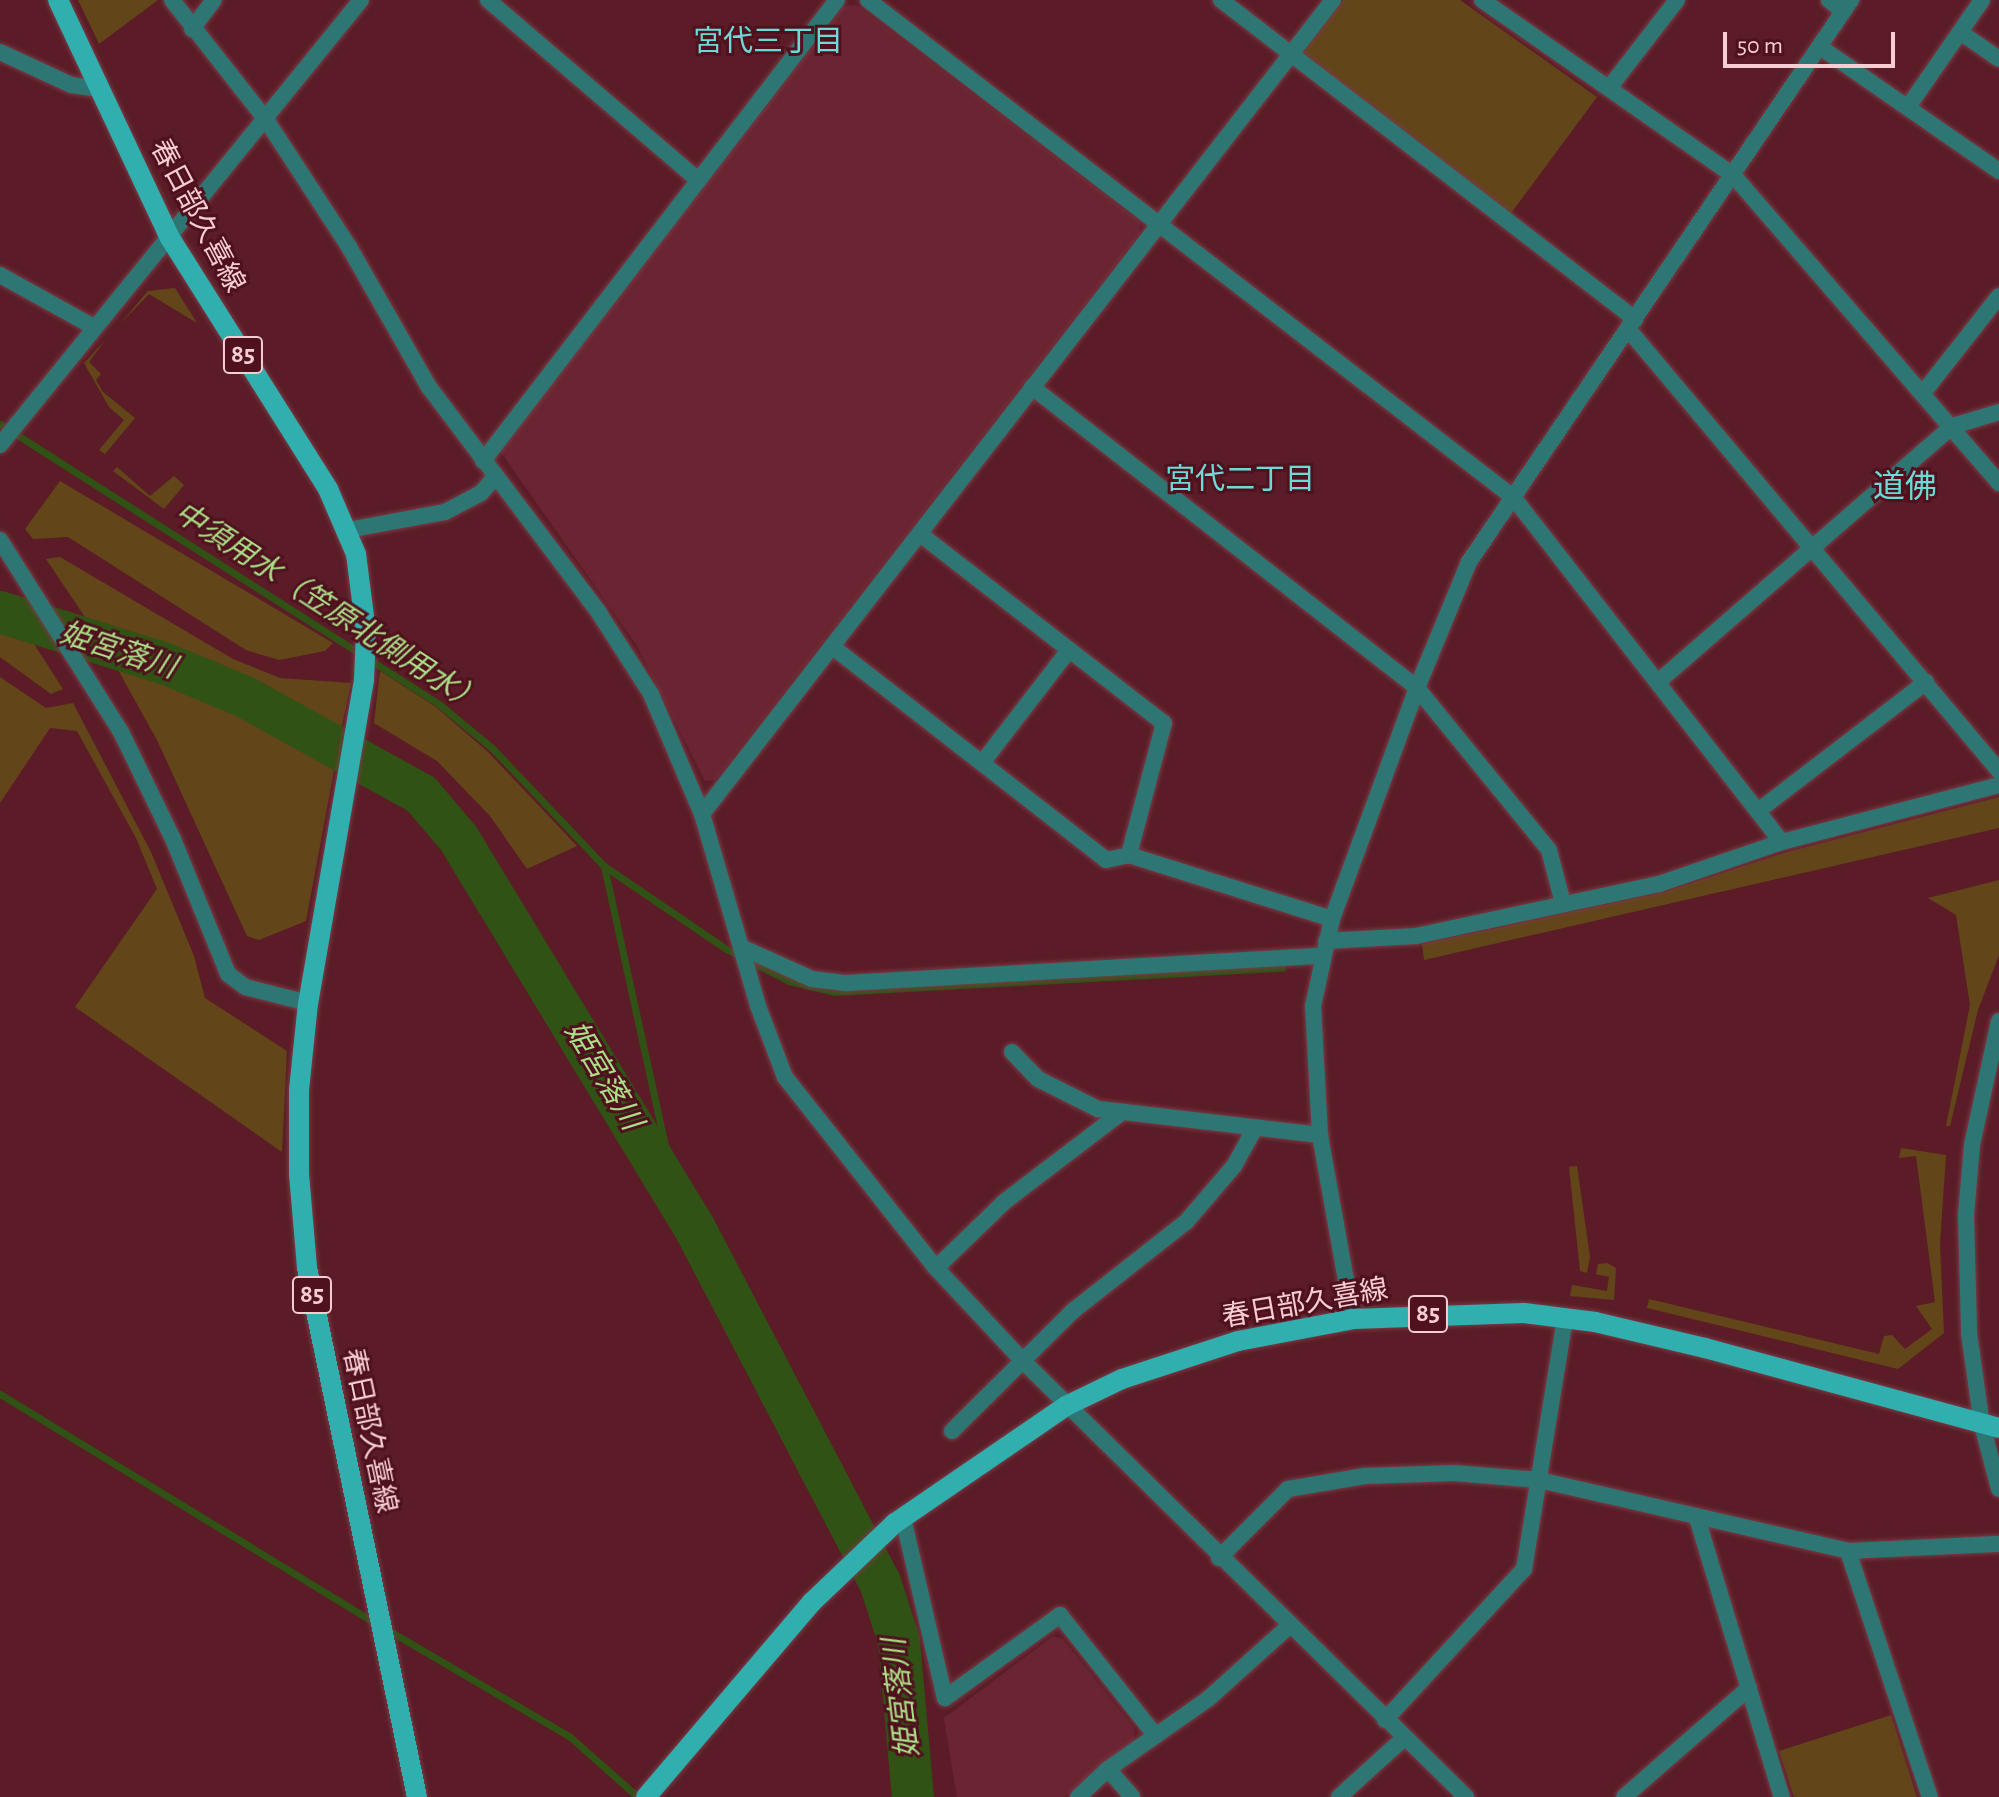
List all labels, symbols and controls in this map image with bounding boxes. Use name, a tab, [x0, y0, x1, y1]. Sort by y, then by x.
scale bar	[1727, 16, 1899, 66]
district label: 宮代三丁目	[693, 24, 843, 60]
text: 50 m	[1737, 34, 1783, 58]
street label: 春日部久喜線	[143, 134, 251, 298]
road number: 85	[221, 333, 265, 377]
district label: 宮代二丁目	[1165, 462, 1315, 498]
district label: 道佛	[1873, 468, 1937, 506]
water label: 中須用水（笠原北側用水）	[167, 495, 489, 721]
water label: 姫宮落川	[55, 615, 181, 687]
water label: 姫宮落川	[557, 1015, 649, 1137]
road number: 85	[290, 1273, 334, 1317]
street label: 春日部久喜線	[1219, 1273, 1391, 1335]
road number: 85	[1406, 1292, 1450, 1336]
street label: 春日部久喜線	[335, 1345, 403, 1517]
water label: 姫宮落川	[877, 1636, 927, 1760]

